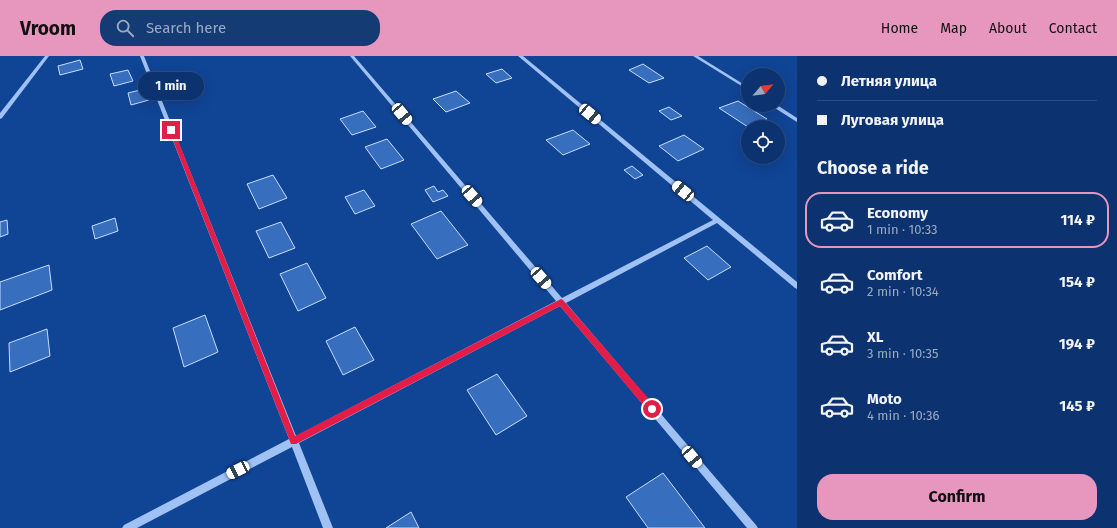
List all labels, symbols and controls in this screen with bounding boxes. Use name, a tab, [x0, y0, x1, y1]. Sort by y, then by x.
search box	[100, 10, 380, 46]
text: Vroom	[20, 17, 76, 40]
icon: search	[114, 17, 136, 39]
text: Search here	[146, 19, 226, 37]
text: Home	[881, 20, 918, 37]
text: Map	[940, 20, 967, 37]
text: About	[989, 20, 1027, 37]
text: Contact	[1049, 20, 1097, 37]
north arrow	[741, 68, 785, 112]
map controls	[741, 68, 785, 164]
callout: 1 min	[138, 72, 204, 100]
text: Летняя улица	[841, 72, 937, 90]
text: 1 min	[155, 78, 187, 93]
car	[390, 101, 414, 127]
car	[577, 102, 603, 126]
text: Луговая улица	[841, 111, 944, 129]
button: locate	[741, 120, 785, 164]
route end	[162, 121, 180, 139]
text: Choose a ride	[817, 157, 929, 179]
car	[670, 179, 696, 203]
car	[460, 183, 484, 209]
icon: car	[819, 202, 855, 238]
text: Economy	[867, 204, 928, 222]
text: 114 ₽	[1060, 211, 1095, 229]
text: 1 min · 10:33	[867, 222, 938, 237]
icon: car	[819, 264, 855, 300]
car	[529, 265, 553, 291]
text: Comfort	[867, 266, 923, 284]
text: 154 ₽	[1059, 273, 1095, 291]
text: 2 min · 10:34	[867, 284, 939, 299]
icon: car	[819, 326, 855, 362]
text: XL	[867, 328, 883, 346]
text: 194 ₽	[1059, 335, 1095, 353]
text: 3 min · 10:35	[867, 346, 939, 361]
icon: car	[819, 388, 855, 424]
text: Moto	[867, 390, 902, 408]
text: 145 ₽	[1059, 397, 1095, 415]
route start	[643, 400, 661, 418]
text: 4 min · 10:36	[867, 408, 939, 423]
car	[680, 444, 704, 470]
car	[225, 459, 251, 481]
button: Confirm	[817, 474, 1097, 520]

